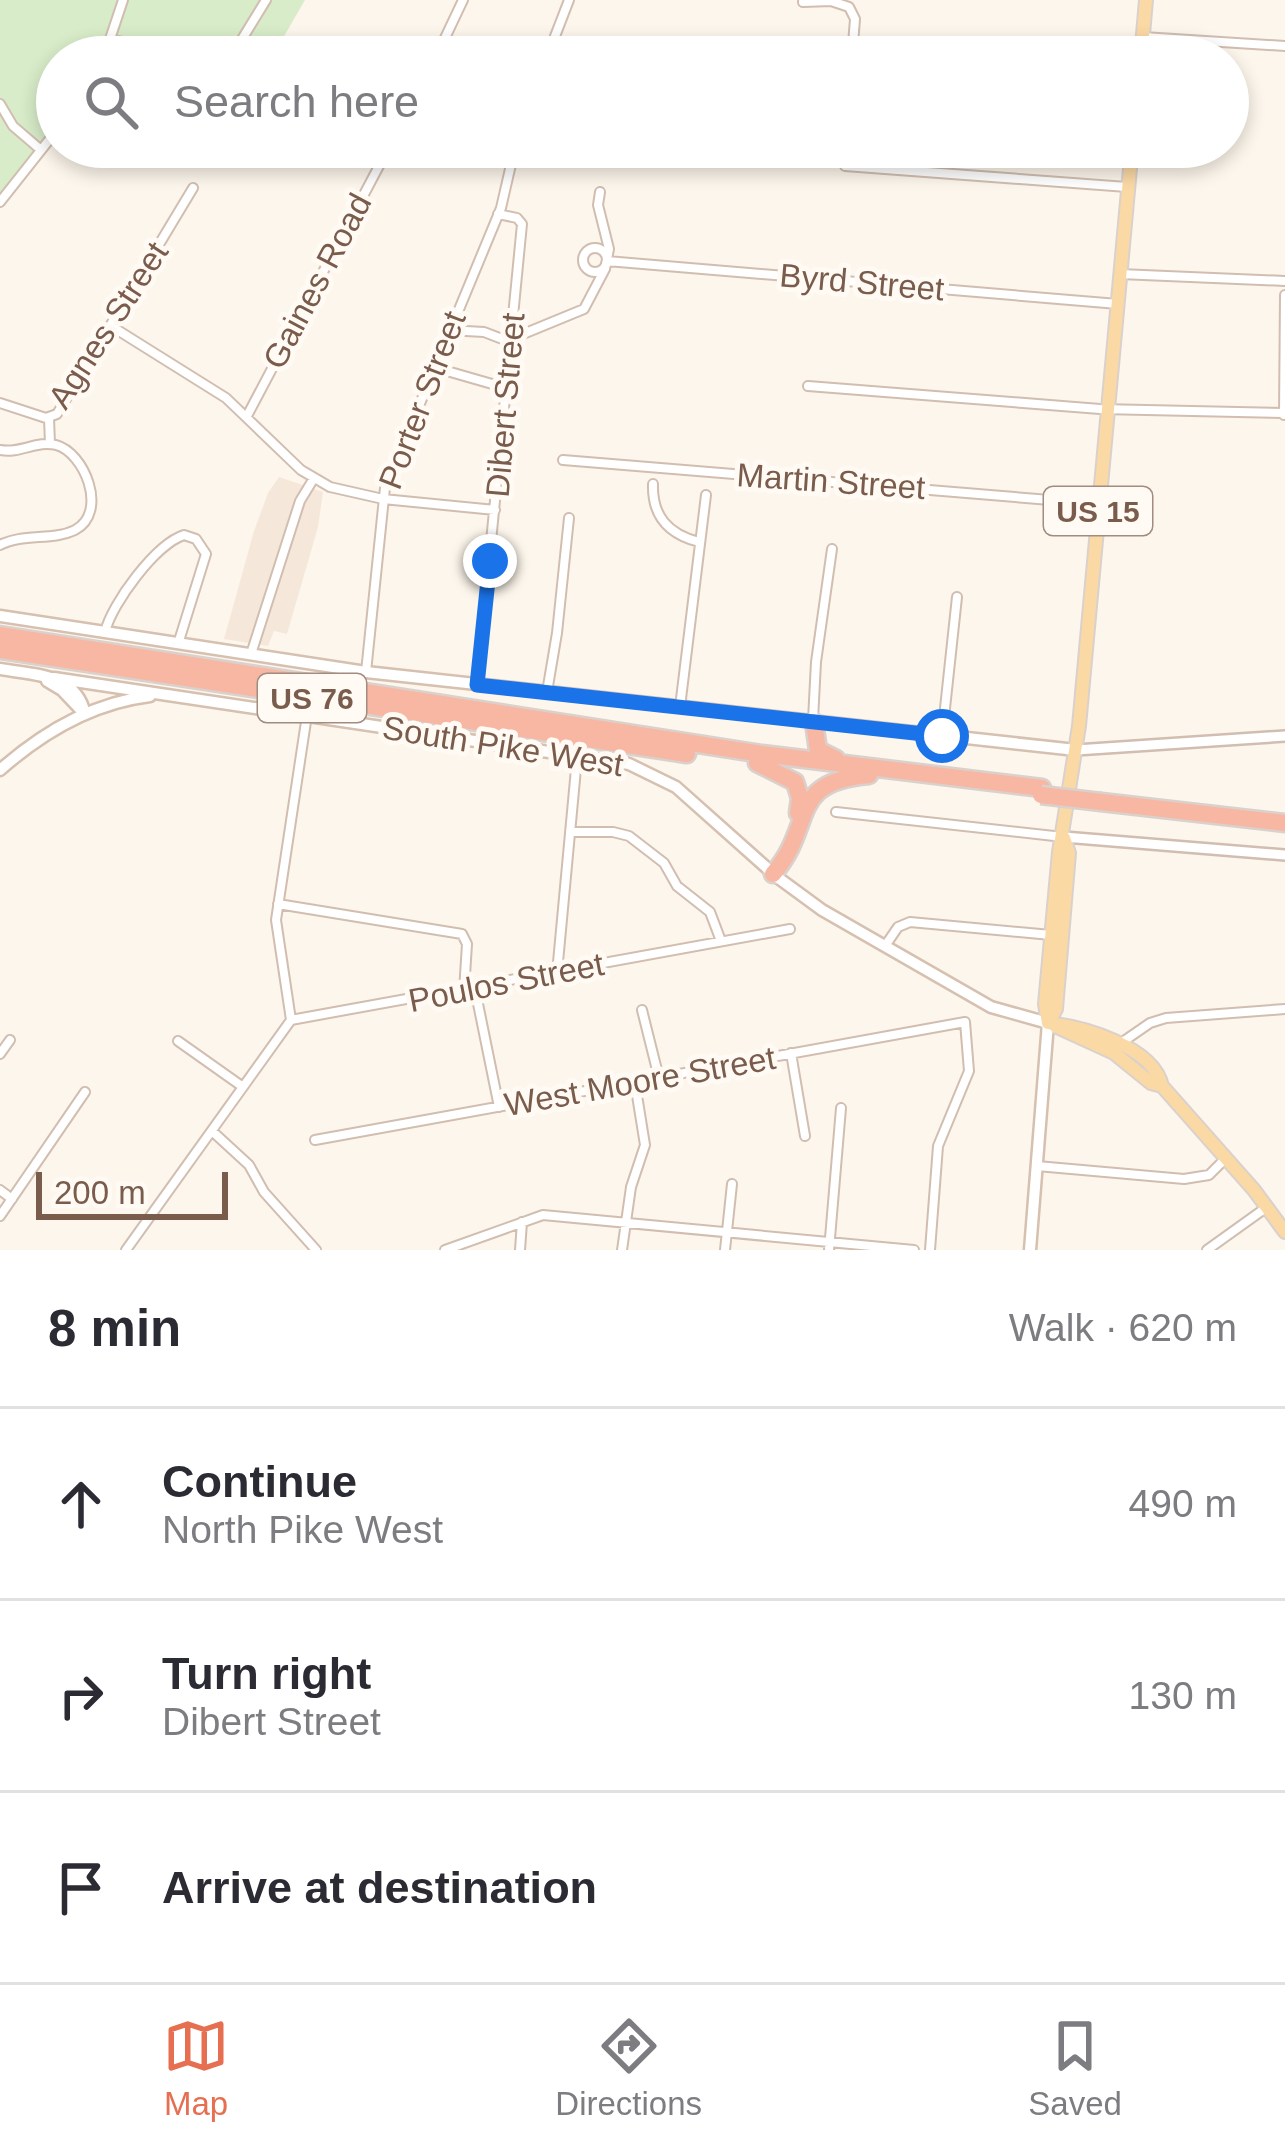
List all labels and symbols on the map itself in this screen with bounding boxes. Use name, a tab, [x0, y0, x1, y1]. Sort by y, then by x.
street label: Gaines Road	[255, 187, 379, 375]
street label: Agnes Street	[41, 235, 175, 415]
street label: Byrd Street	[778, 256, 946, 308]
street label: Porter Street	[371, 306, 473, 494]
street label: Dibert Street	[478, 311, 532, 499]
street label: Martin Street	[735, 456, 927, 506]
road number: US 15	[1044, 487, 1152, 535]
route end	[463, 534, 517, 588]
road number: US 76	[258, 674, 366, 722]
street label: South Pike West	[380, 709, 626, 783]
route start	[915, 709, 969, 763]
street label: Poulos Street	[405, 945, 607, 1019]
street label: West Moore Street	[502, 1039, 778, 1123]
scale bar	[36, 1166, 228, 1219]

